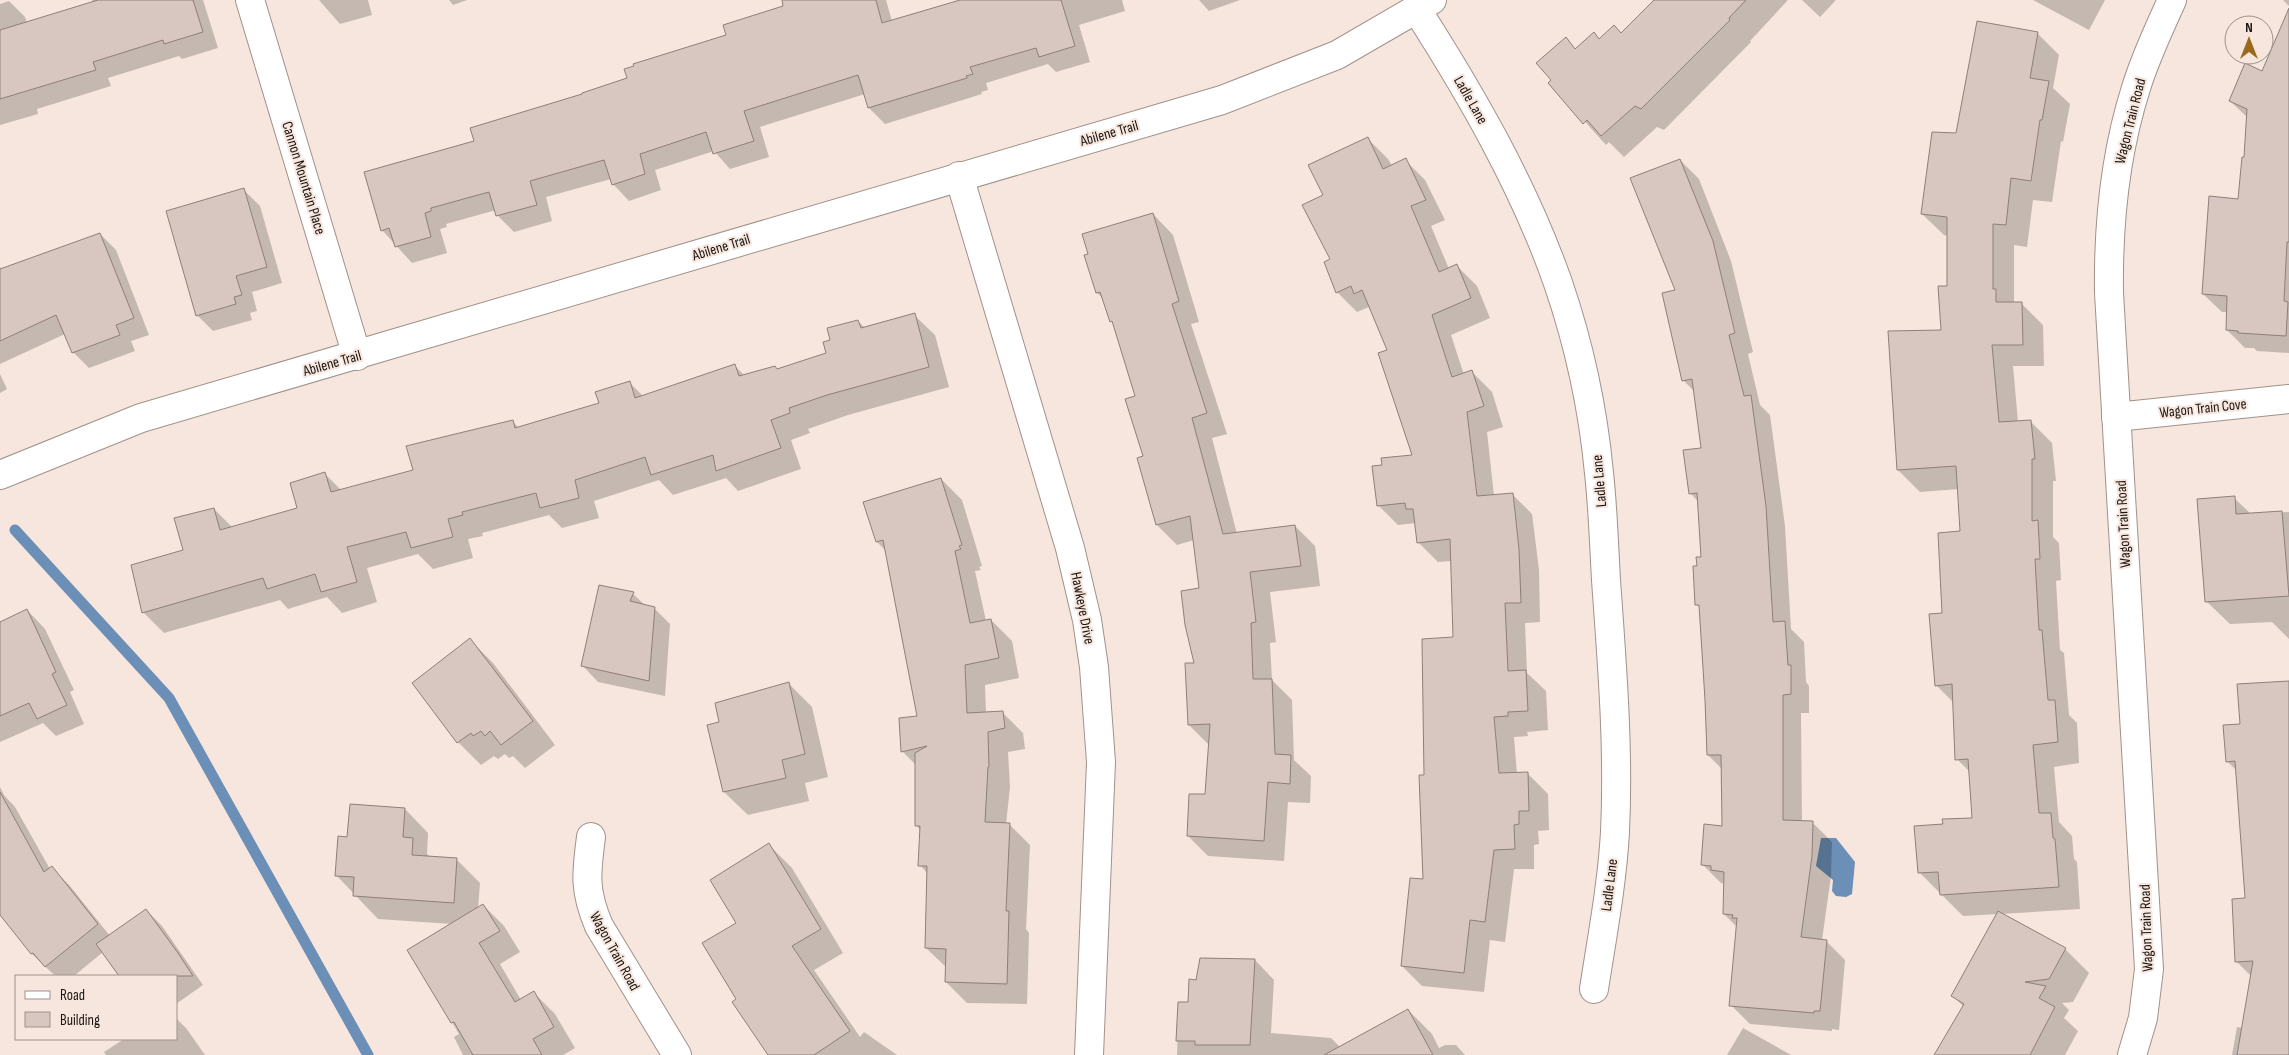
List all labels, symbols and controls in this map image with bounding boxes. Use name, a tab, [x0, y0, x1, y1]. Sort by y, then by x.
north arrow	[2224, 15, 2274, 65]
text: N	[2245, 19, 2253, 36]
street label: Ladle Lane	[1449, 73, 1492, 128]
street label: Wagon Train Road	[2111, 76, 2150, 166]
street label: Abilene Trail	[1077, 116, 1140, 151]
street label: Cannon Mountain Place	[277, 119, 330, 237]
street label: Abilene Trail	[689, 230, 752, 266]
street label: Abilene Trail	[300, 346, 363, 381]
street label: Wagon Train Cove	[2159, 394, 2248, 423]
street label: Ladle Lane	[1588, 454, 1611, 508]
street label: Wagon Train Road	[2112, 480, 2135, 568]
street label: Hawkeye Drive	[1066, 570, 1099, 646]
street label: Ladle Lane	[1597, 858, 1622, 912]
street label: Wagon Train Road	[2135, 884, 2158, 972]
street label: Wagon Train Road	[585, 908, 644, 994]
legend	[15, 975, 178, 1040]
text: Road	[60, 986, 85, 1005]
text: Building	[60, 1011, 100, 1030]

